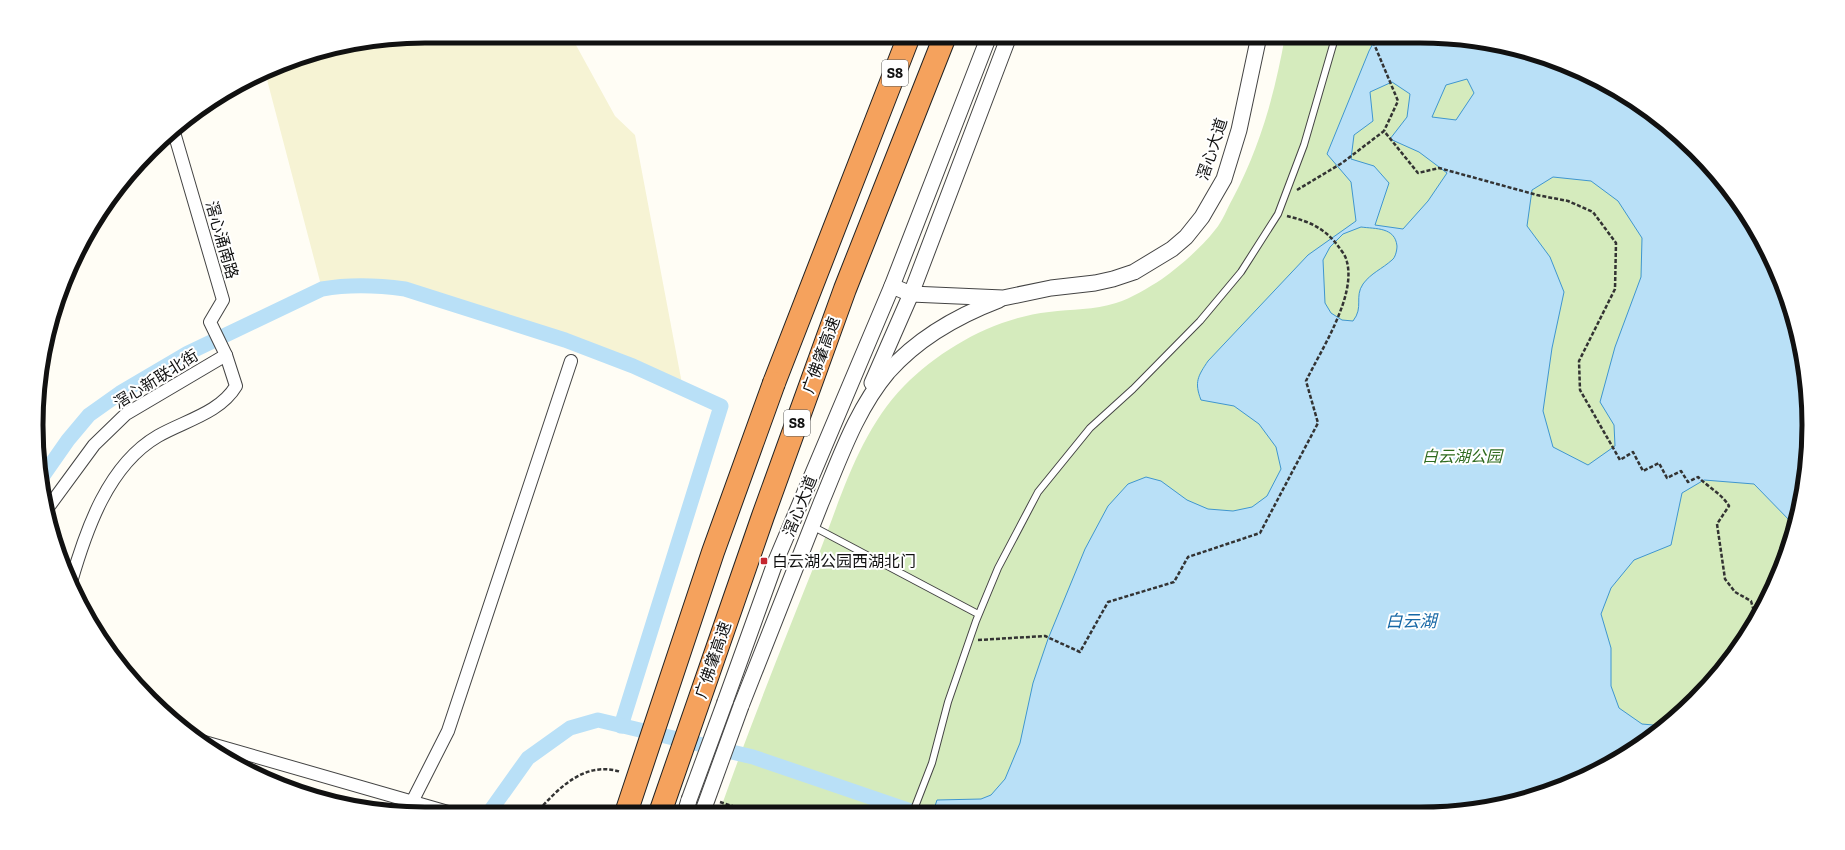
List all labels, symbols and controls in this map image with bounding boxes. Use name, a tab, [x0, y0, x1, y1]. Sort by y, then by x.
road number: S8	[882, 60, 908, 86]
street label: 滘心大道	[1193, 116, 1231, 182]
street label: 滘心涌南路	[202, 199, 242, 281]
street label: 广佛肇高速	[798, 314, 844, 396]
street label: 滘心新联北街	[110, 346, 202, 412]
road number: S8	[784, 410, 810, 436]
park label: 白云湖公园	[1422, 447, 1504, 466]
street label: 滘心大道	[779, 473, 821, 539]
place label: 白云湖公园西湖北门	[772, 552, 916, 571]
marker: 白云湖公园西湖北门	[759, 556, 769, 566]
water label: 白云湖	[1386, 611, 1439, 631]
street label: 广佛肇高速	[691, 619, 735, 701]

